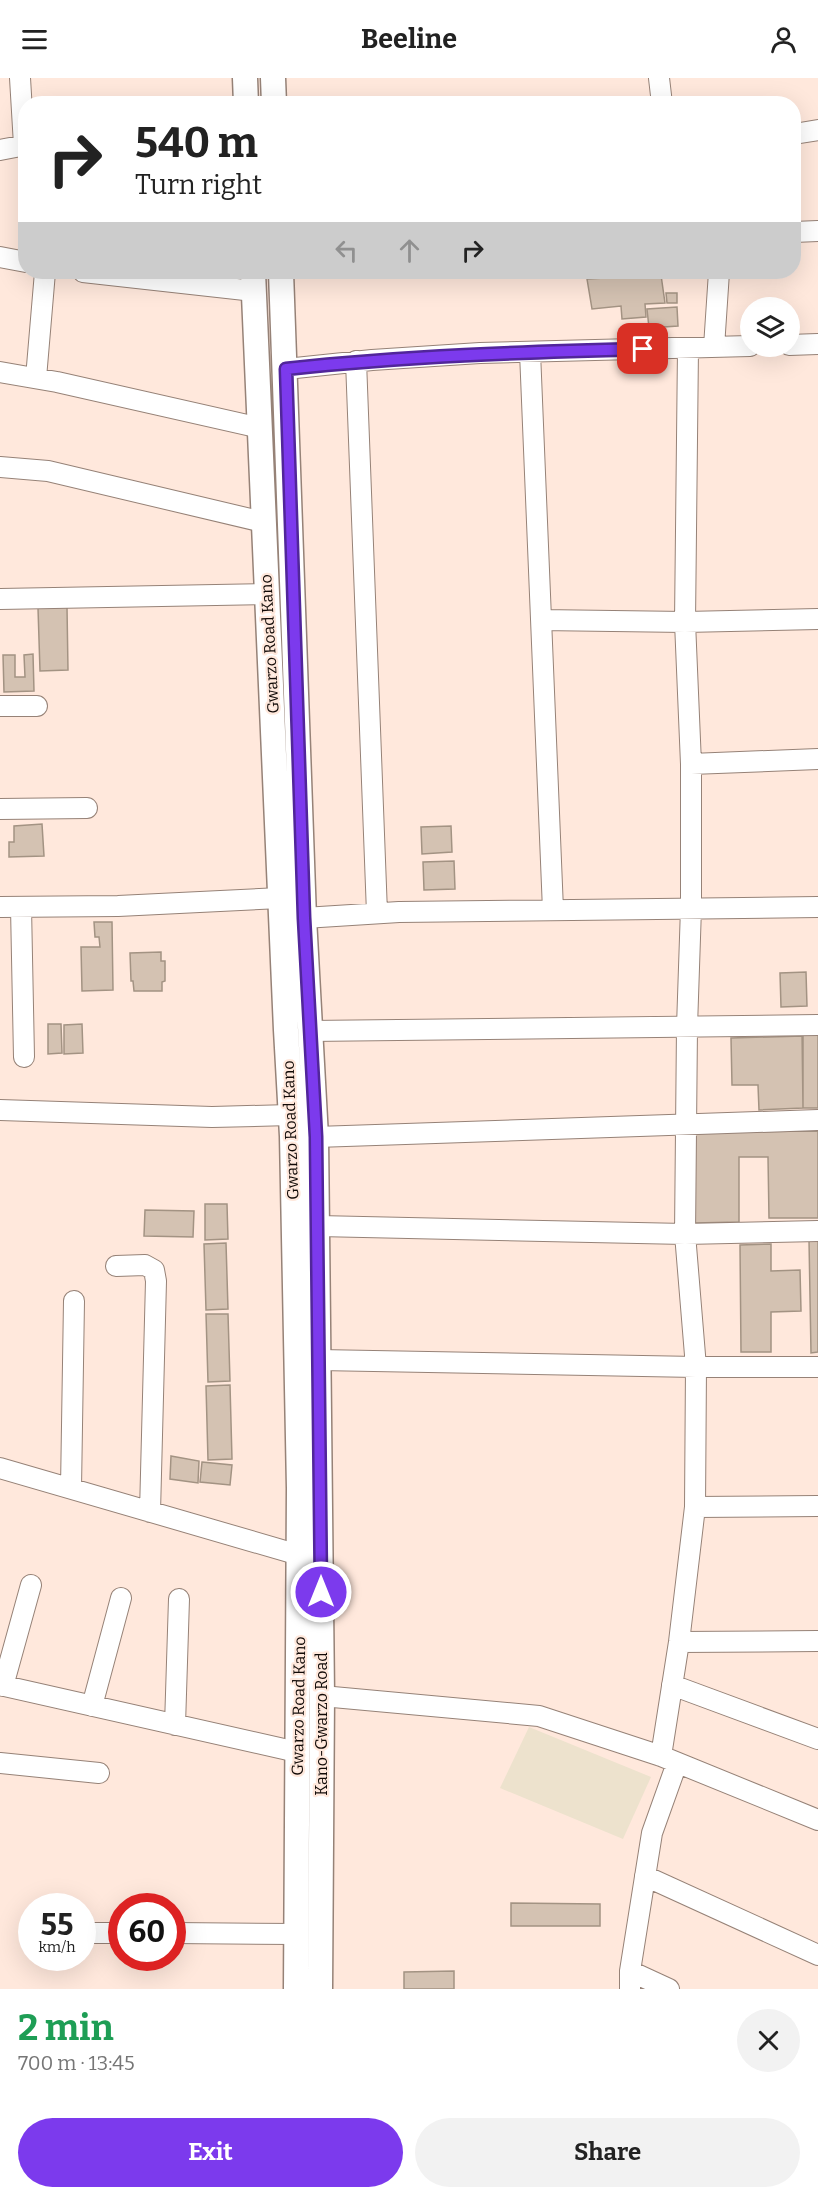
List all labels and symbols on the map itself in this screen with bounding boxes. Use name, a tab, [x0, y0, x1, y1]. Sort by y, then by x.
pin	[617, 323, 668, 374]
street label: Gwarzo Road Kano	[256, 574, 283, 714]
street label: Gwarzo Road Kano	[279, 1060, 302, 1200]
position arrow	[289, 1560, 353, 1624]
street label: Gwarzo Road Kano	[288, 1636, 309, 1776]
street label: Kano-Gwarzo Road	[312, 1652, 331, 1796]
speed limit sign: 60	[108, 1893, 186, 1971]

